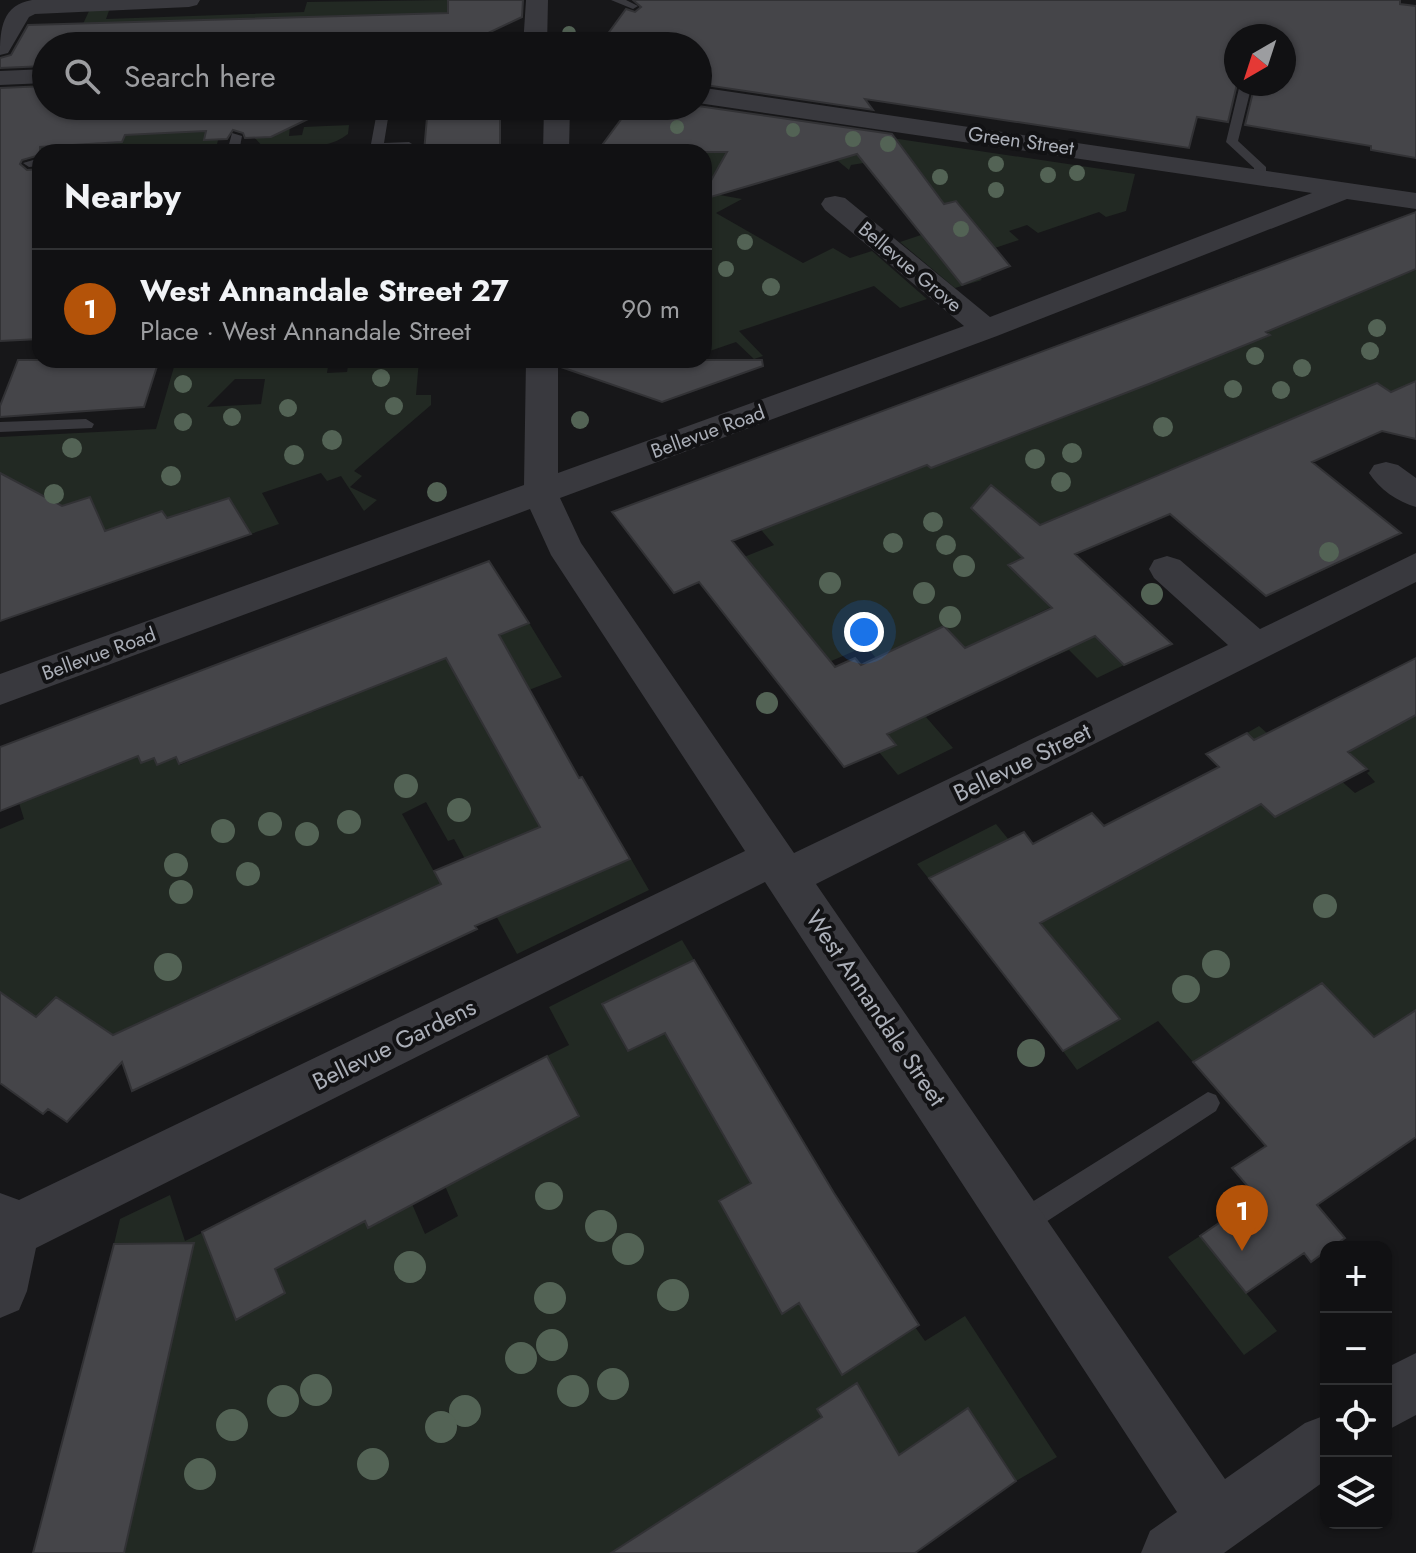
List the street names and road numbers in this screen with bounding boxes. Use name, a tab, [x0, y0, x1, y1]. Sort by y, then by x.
street label: Green Street	[966, 119, 1076, 163]
street label: Bellevue Grove	[852, 215, 968, 319]
street label: Bellevue Road	[647, 398, 769, 466]
street label: Bellevue Road	[38, 620, 160, 688]
street label: Bellevue Street	[947, 714, 1097, 810]
street label: West Annandale Street	[797, 903, 955, 1113]
street label: Bellevue Gardens	[306, 989, 482, 1099]

